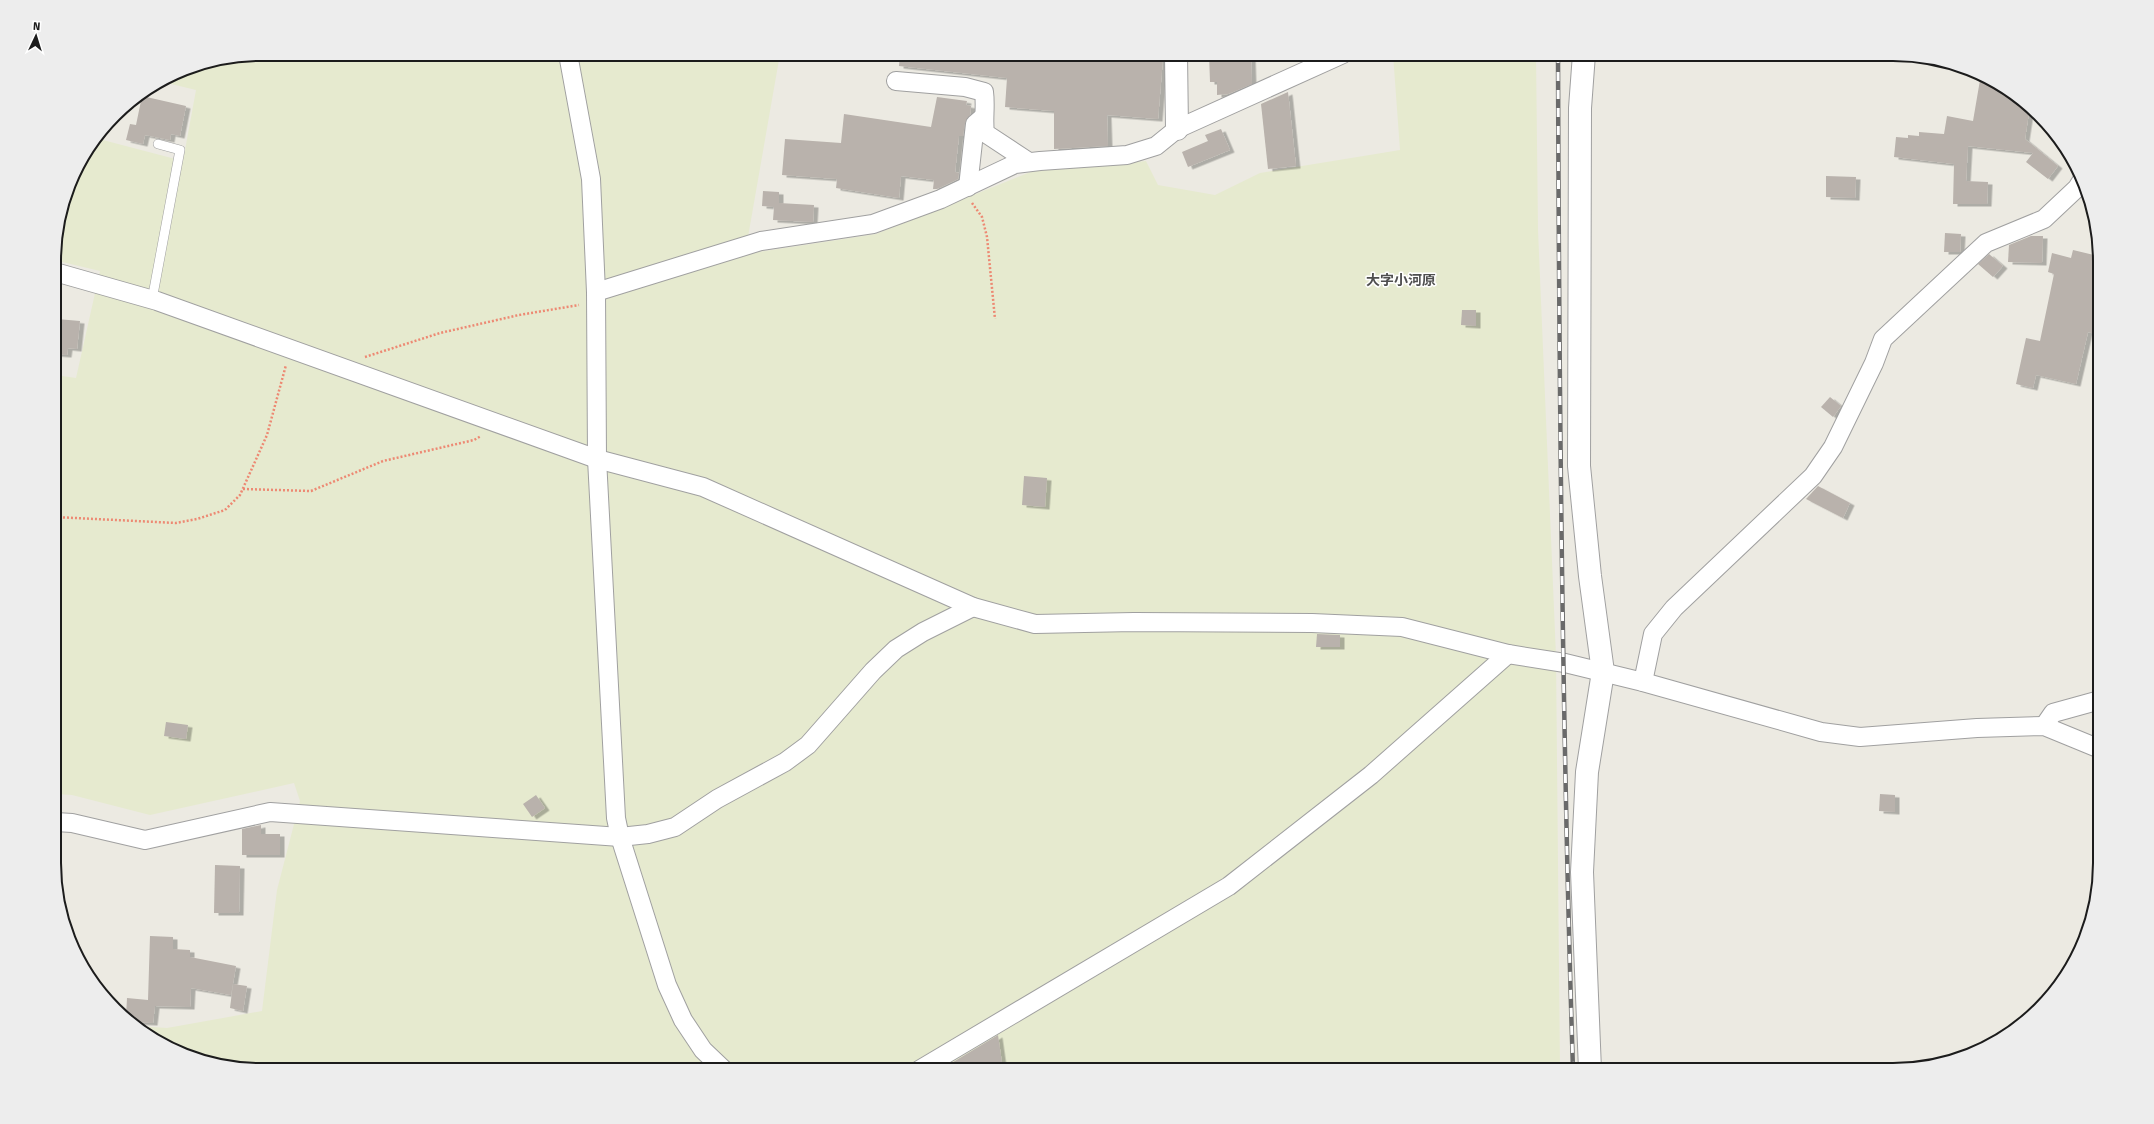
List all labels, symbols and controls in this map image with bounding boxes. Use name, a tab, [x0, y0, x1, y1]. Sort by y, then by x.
north arrow	[16, 16, 56, 56]
text: N	[33, 20, 41, 33]
district label: 大字小河原	[1366, 272, 1436, 289]

